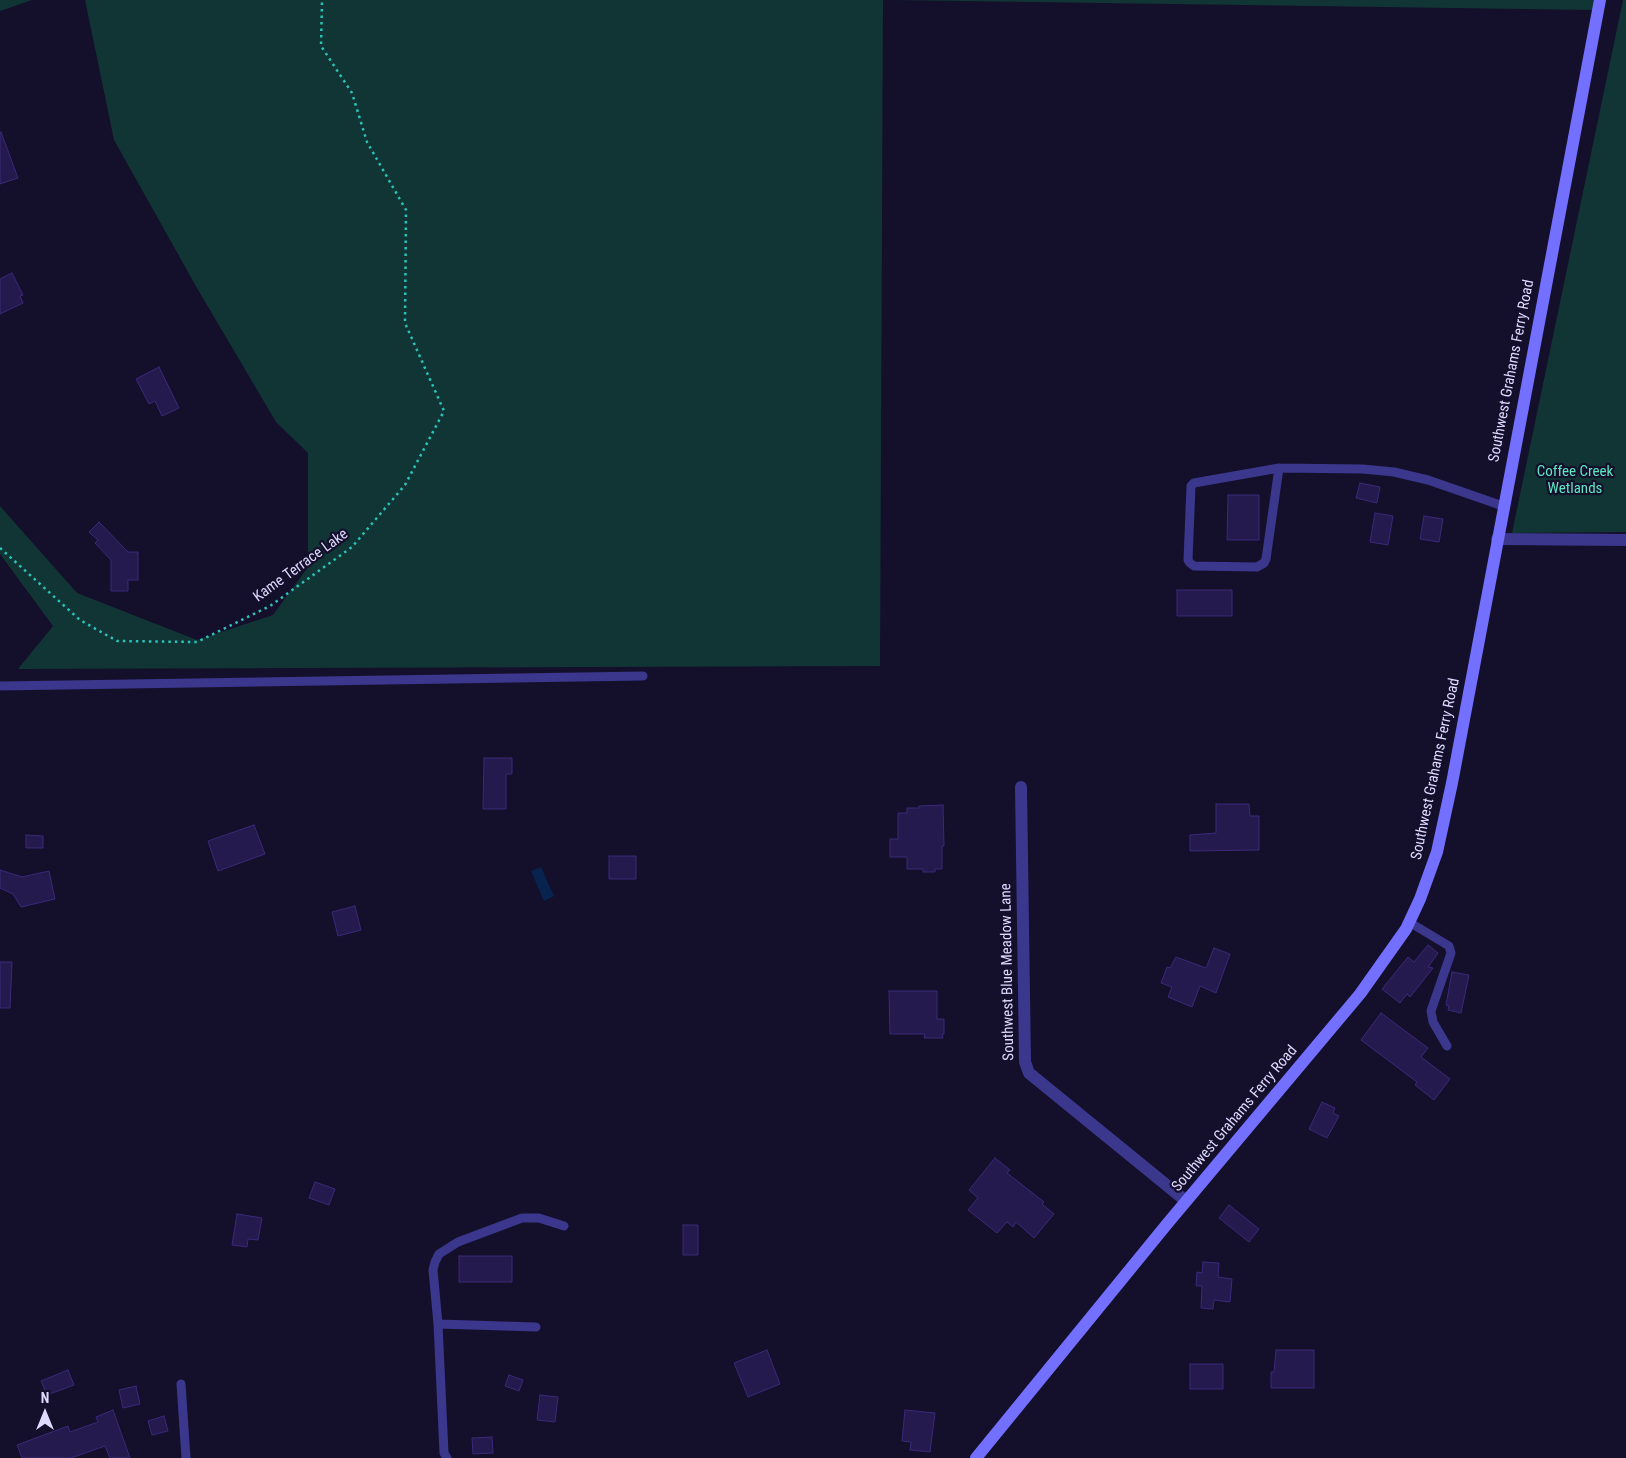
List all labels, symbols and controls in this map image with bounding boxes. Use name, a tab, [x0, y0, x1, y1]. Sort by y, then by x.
street label: Southwest Grahams Ferry Road	[1485, 278, 1539, 464]
park label: Coffee Creek Wetlands	[1537, 463, 1613, 498]
street label: Kame Terrace Lake	[250, 526, 352, 606]
street label: Southwest Grahams Ferry Road	[1408, 677, 1464, 861]
street label: Southwest Blue Meadow Lane	[997, 883, 1019, 1061]
street label: Southwest Grahams Ferry Road	[1169, 1042, 1301, 1196]
north arrow	[20, 1388, 70, 1438]
text: N	[41, 1390, 49, 1406]

